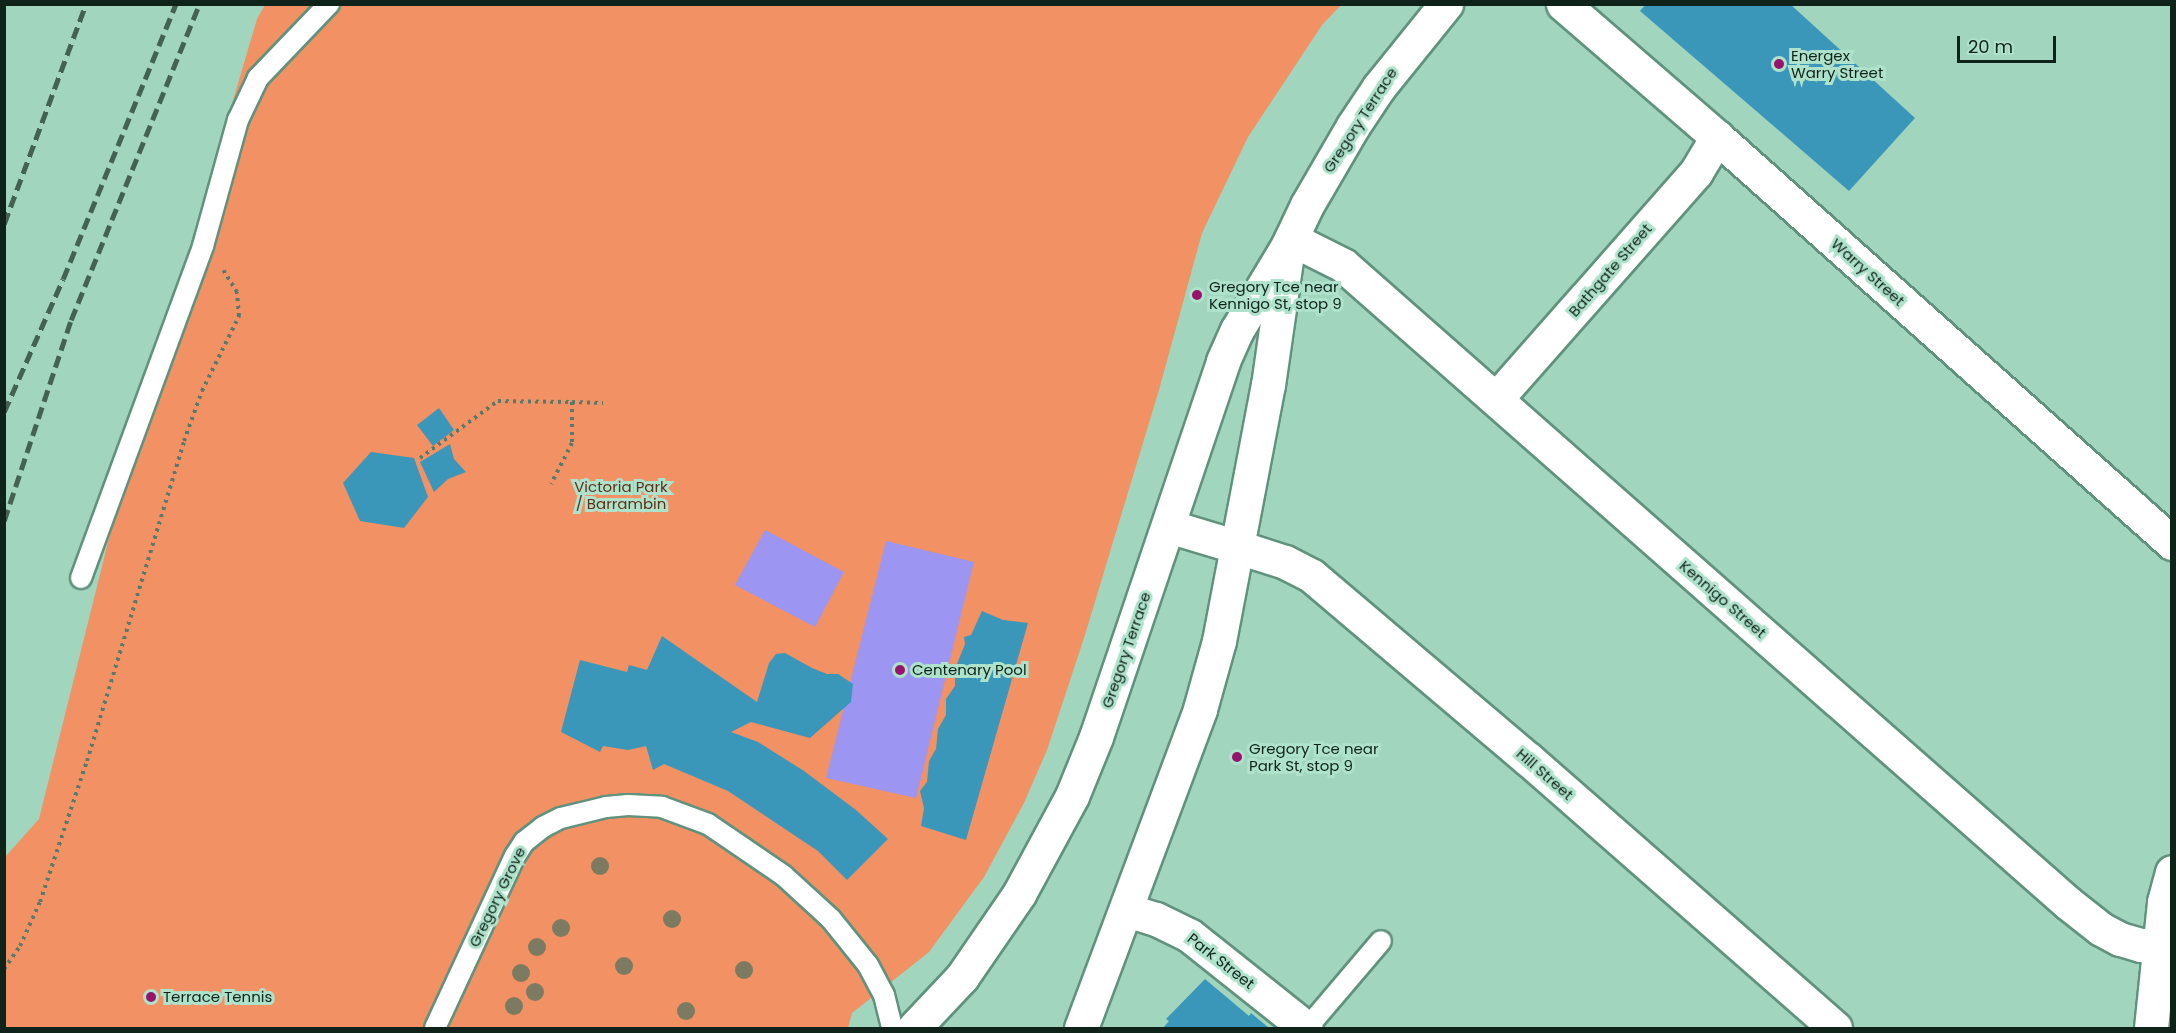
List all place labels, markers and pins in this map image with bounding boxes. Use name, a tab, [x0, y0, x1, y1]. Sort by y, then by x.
place label: Energex Warry Street	[1791, 46, 1883, 81]
marker: Energex Warry Street	[1772, 57, 1786, 71]
place label: Gregory Tce near Kennigo St, stop 9	[1209, 277, 1342, 312]
marker: Gregory Tce near Kennigo St, stop 9	[1190, 288, 1204, 302]
place label: Centenary Pool	[912, 661, 1027, 679]
marker: Centenary Pool	[893, 663, 907, 677]
place label: Gregory Tce near Park St, stop 9	[1249, 739, 1379, 774]
marker: Gregory Tce near Park St, stop 9	[1230, 750, 1244, 764]
place label: Terrace Tennis	[163, 988, 272, 1006]
marker: Terrace Tennis	[144, 990, 158, 1004]

